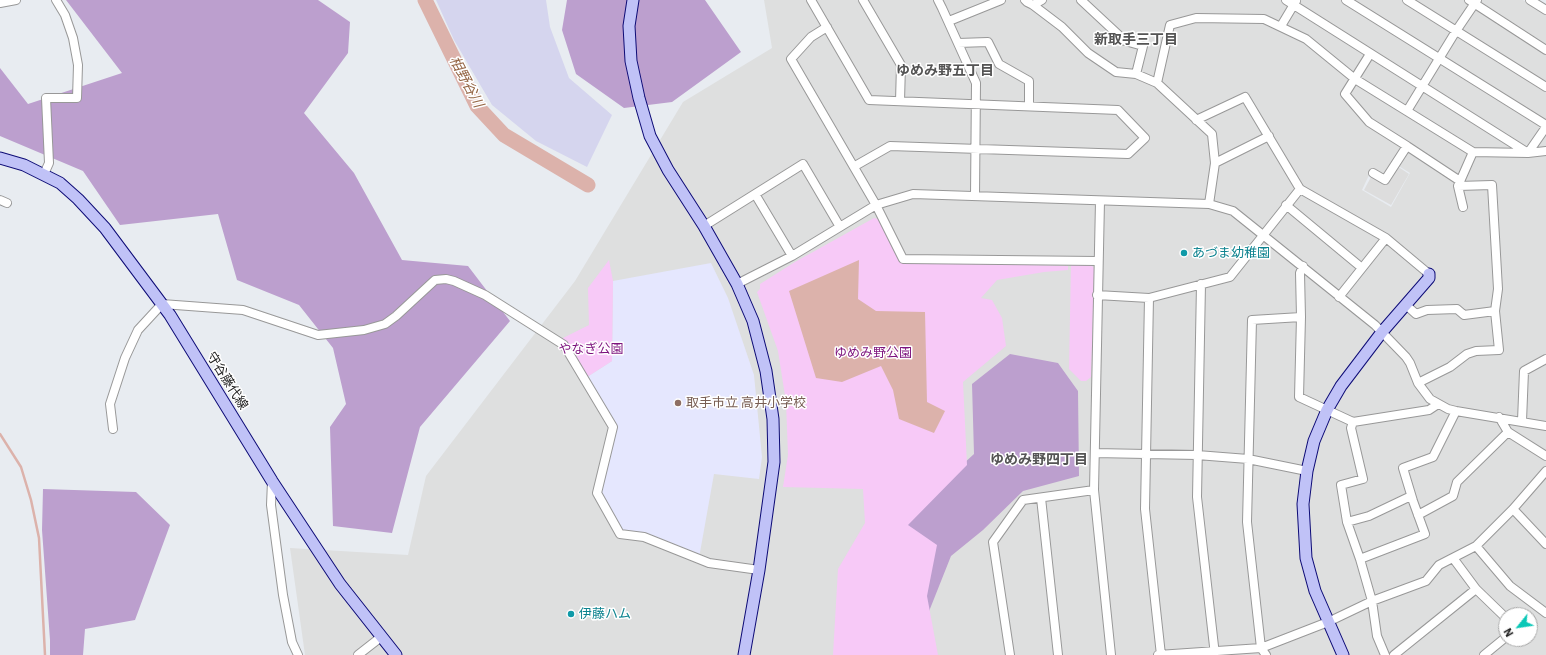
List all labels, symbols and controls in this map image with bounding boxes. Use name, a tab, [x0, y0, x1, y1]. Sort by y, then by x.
district label: 新取手三丁目	[1094, 32, 1178, 48]
water label: 相野谷川	[445, 53, 487, 111]
district label: ゆめみ野五丁目	[896, 63, 994, 79]
place label: あづま幼稚園	[1192, 245, 1270, 261]
marker: あづま幼稚園	[1179, 248, 1189, 258]
park label: やなぎ公園	[559, 341, 623, 357]
park label: ゆめみ野公園	[834, 345, 912, 361]
street label: 守谷藤代線	[203, 349, 251, 413]
place label: 取手市立 高井小学校	[686, 395, 806, 411]
marker: 取手市立 高井小学校	[673, 398, 683, 408]
district label: ゆめみ野四丁目	[990, 452, 1088, 468]
place label: 伊藤ハム	[579, 606, 631, 622]
north arrow	[1498, 607, 1538, 647]
marker: 伊藤ハム	[566, 609, 576, 619]
text: N	[1500, 626, 1517, 639]

